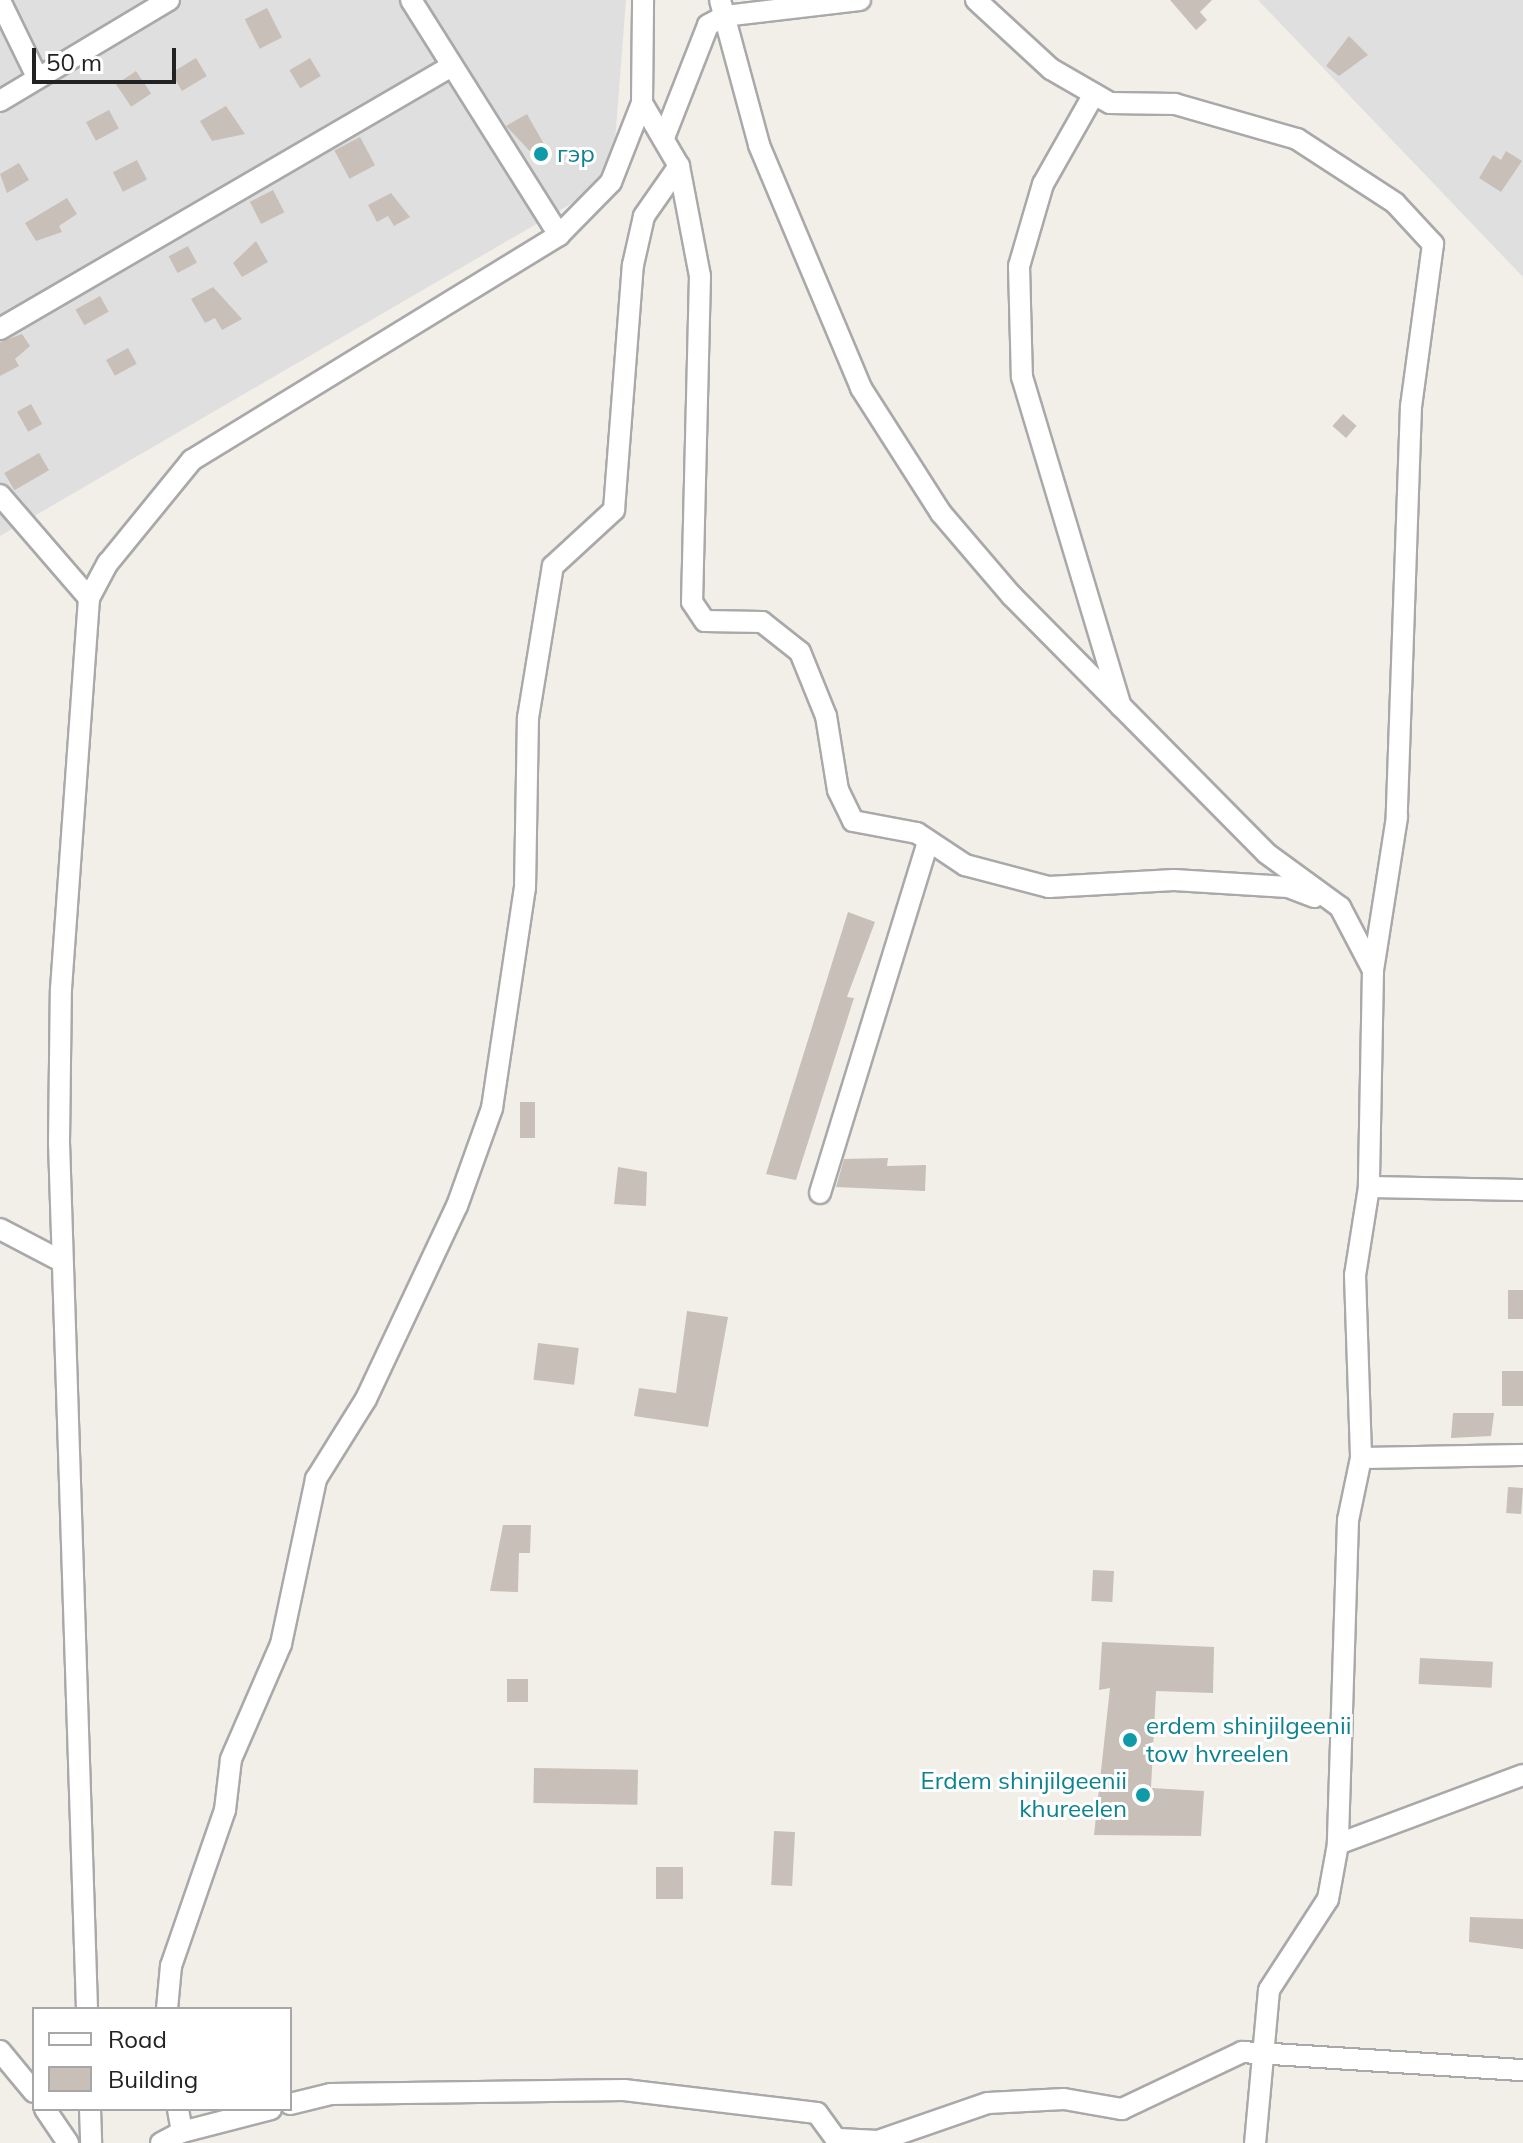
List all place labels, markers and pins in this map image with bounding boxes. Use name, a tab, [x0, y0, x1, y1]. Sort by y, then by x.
place label: гэр	[557, 140, 595, 168]
marker: гэр	[532, 145, 550, 163]
place label: erdem shinjilgeenii tow hvreelen	[1146, 1712, 1351, 1768]
marker: erdem shinjilgeenii tow hvreelen	[1121, 1731, 1139, 1749]
place label: Erdem shinjilgeenii khureelen	[921, 1767, 1127, 1823]
marker: Erdem shinjilgeenii khureelen	[1134, 1786, 1152, 1804]

